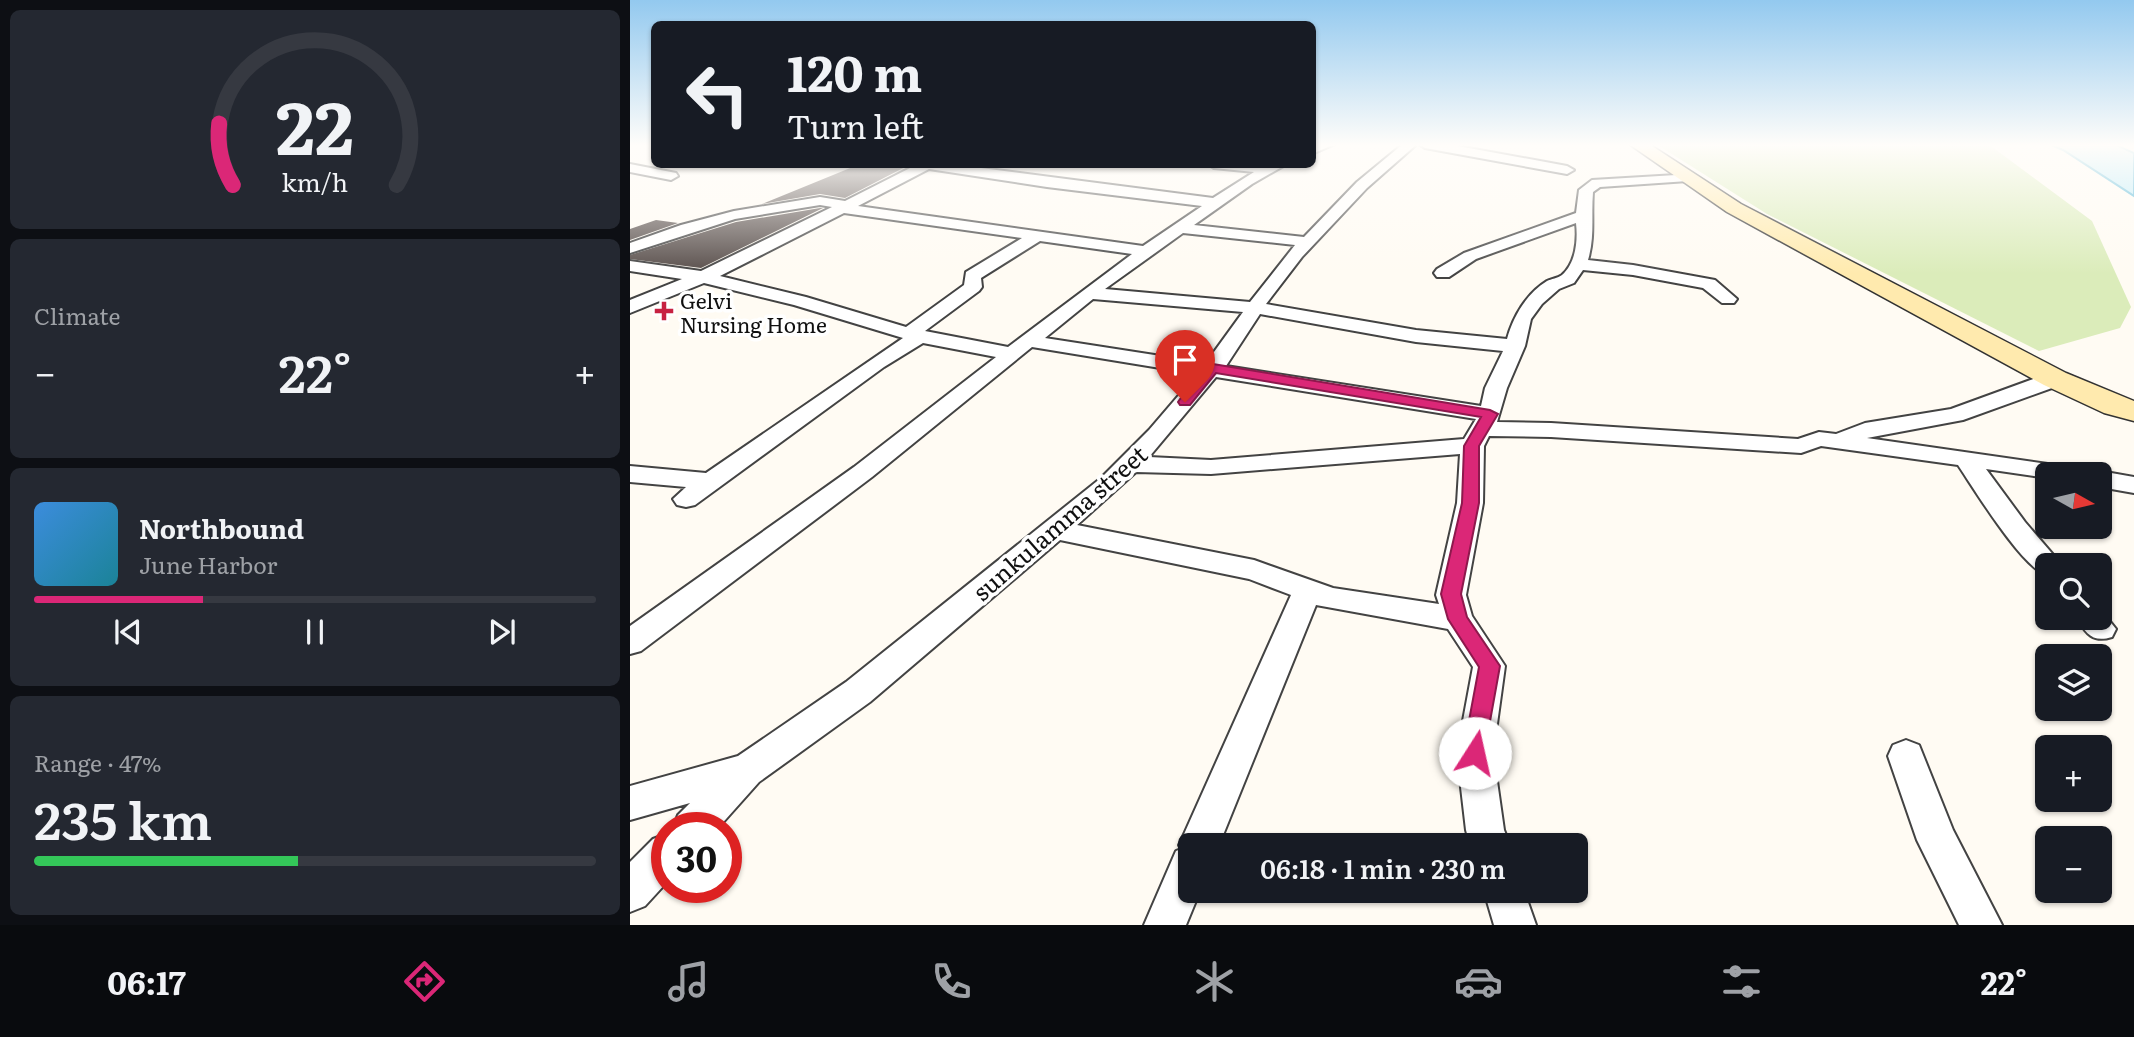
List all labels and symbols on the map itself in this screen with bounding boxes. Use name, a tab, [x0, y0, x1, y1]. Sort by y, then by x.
place label: Gelvi Nursing Home	[680, 284, 827, 339]
marker: Gelvi Nursing Home	[654, 301, 674, 321]
pin	[1155, 330, 1215, 402]
street label: sunkulamma street	[964, 436, 1154, 608]
north arrow	[2035, 462, 2112, 539]
position arrow	[1438, 716, 1512, 790]
speed limit sign: 30	[651, 812, 742, 903]

